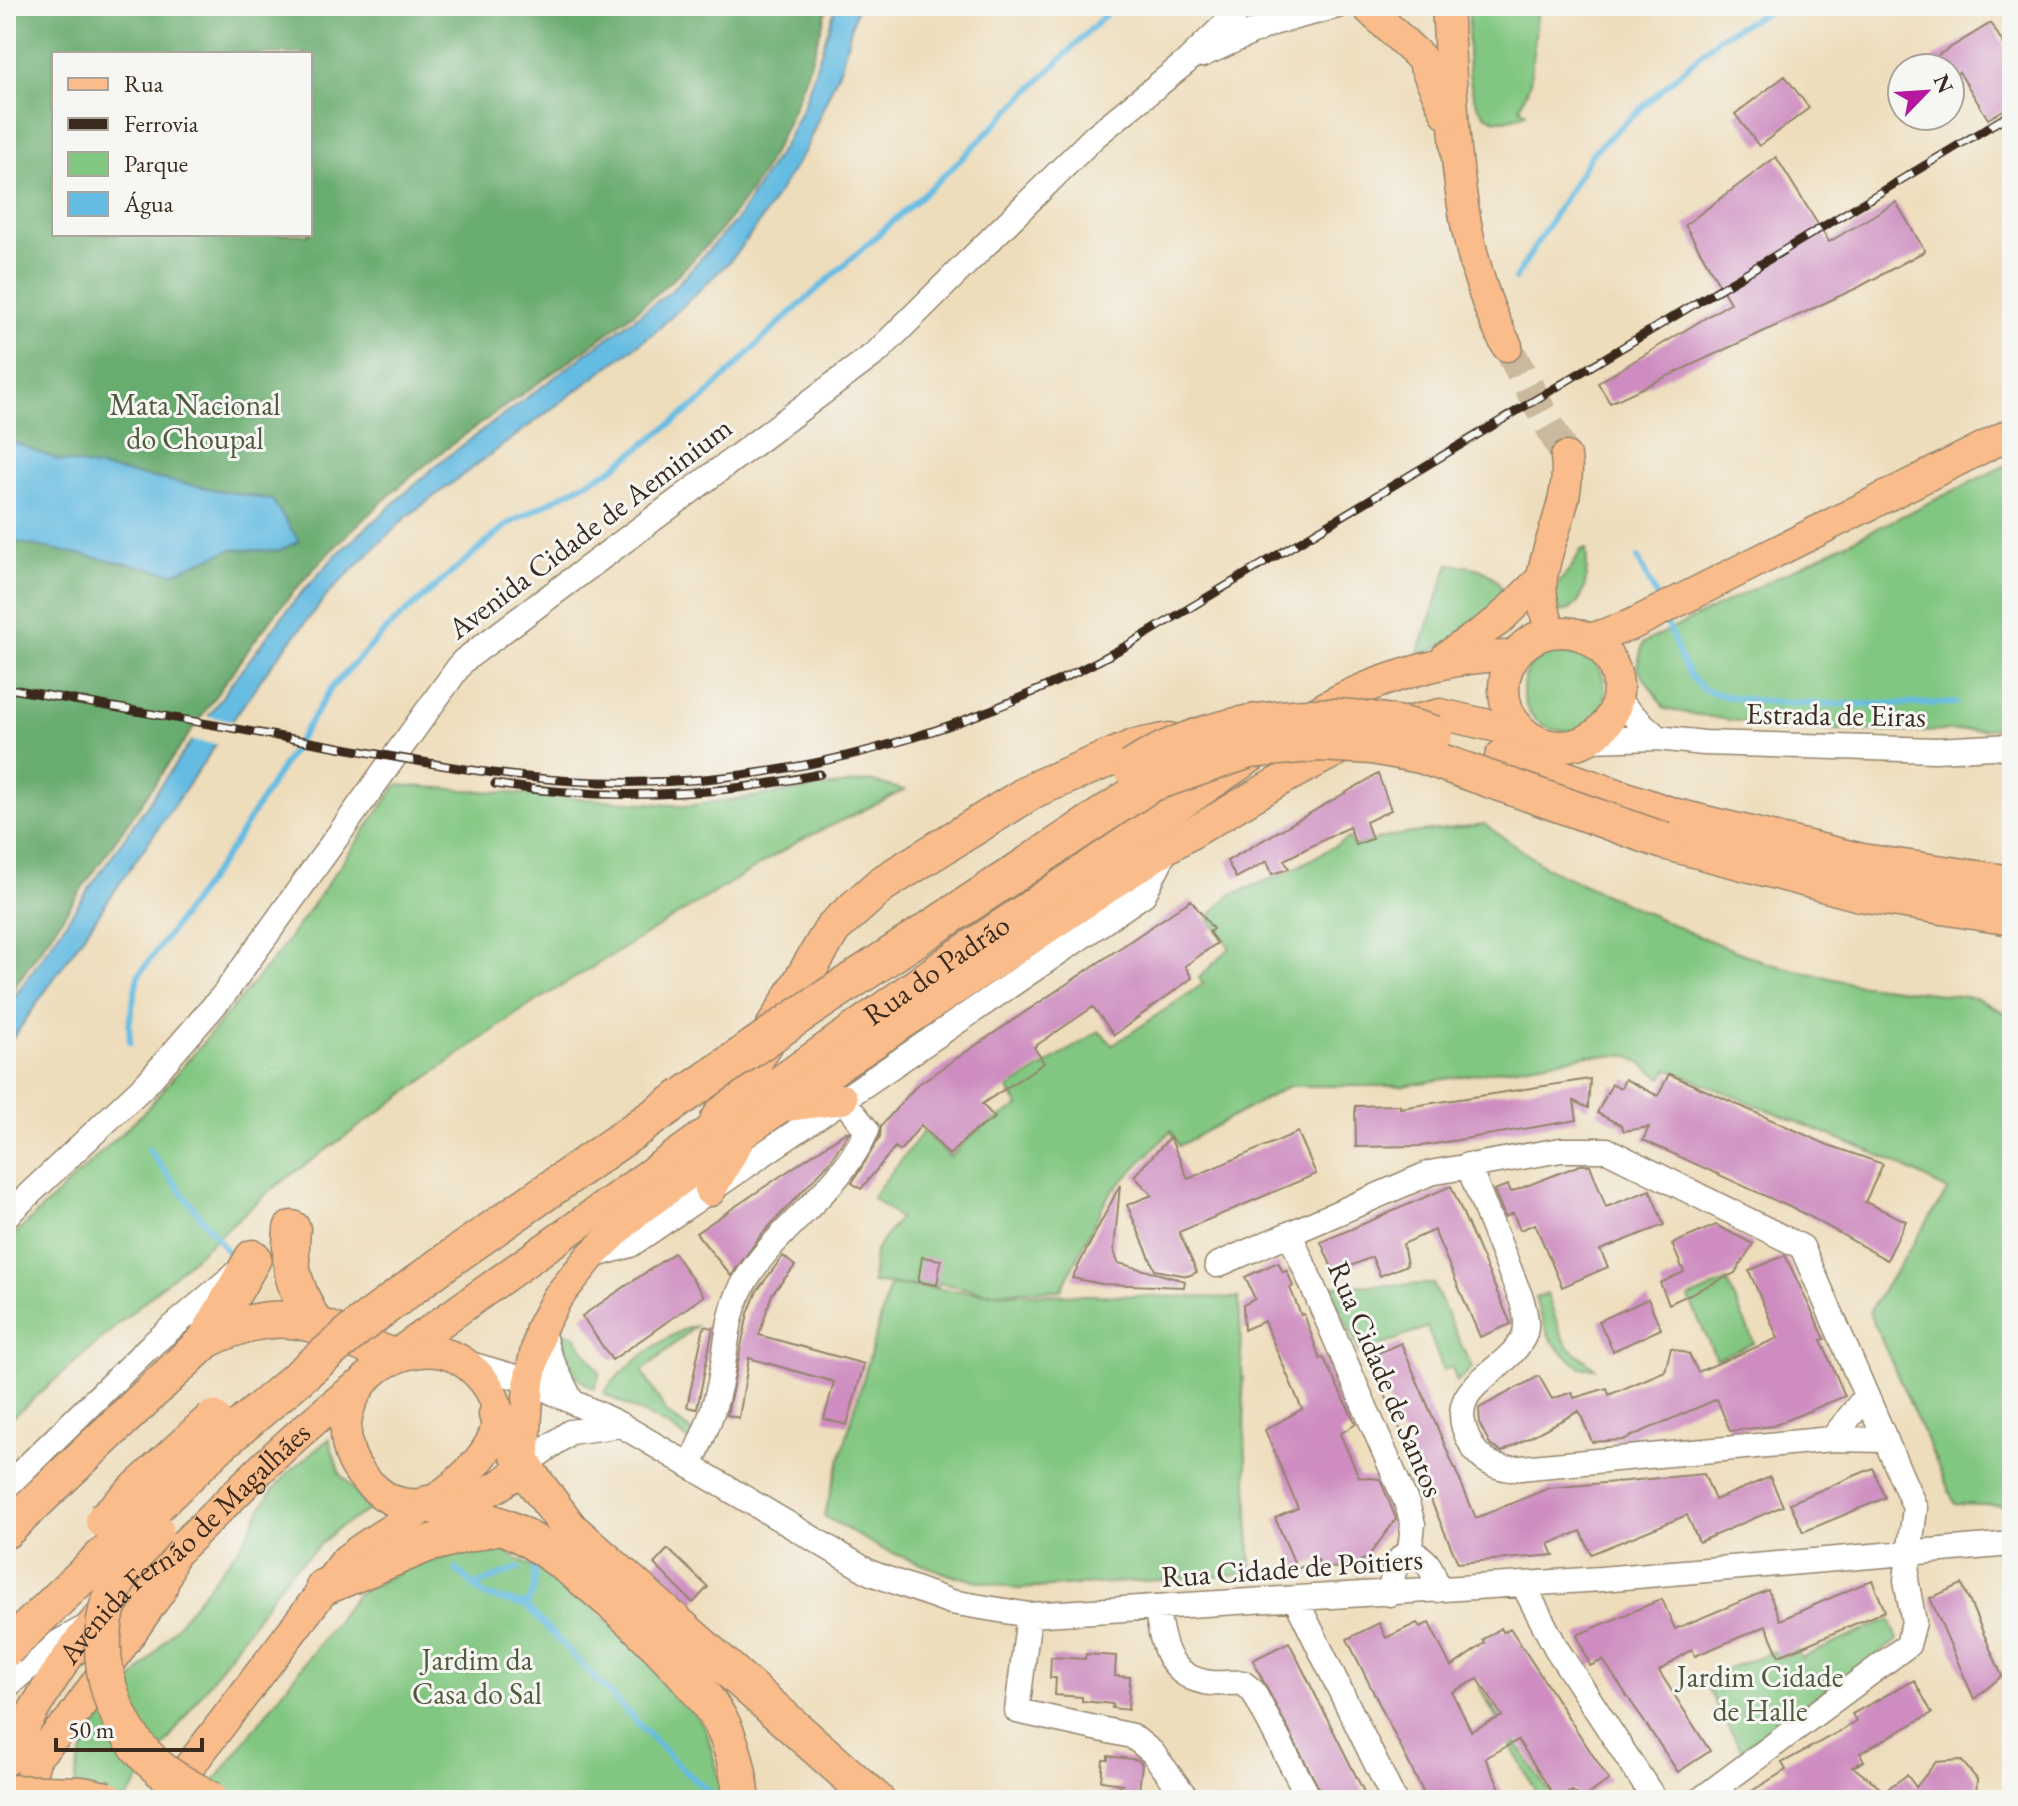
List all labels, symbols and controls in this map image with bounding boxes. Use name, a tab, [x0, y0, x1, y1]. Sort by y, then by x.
legend	[52, 52, 312, 236]
north arrow	[1886, 52, 1966, 132]
text: Rua	[124, 68, 164, 99]
text: N	[1927, 70, 1961, 98]
text: Ferrovia	[124, 108, 199, 139]
text: Parque	[124, 148, 188, 179]
text: Água	[123, 188, 174, 219]
park label: Mata Nacional do Choupal	[110, 385, 280, 458]
street label: Avenida Cidade de Aeminium	[439, 408, 740, 648]
street label: Estrada de Eiras	[1746, 693, 1926, 736]
street label: Rua do Padrão	[855, 905, 1017, 1034]
street label: Rua Cidade de Santos	[1319, 1255, 1454, 1503]
street label: Avenida Fernão de Magalhães	[48, 1413, 318, 1672]
street label: Rua Cidade de Poitiers	[1160, 1539, 1424, 1596]
park label: Jardim da Casa do Sal	[412, 1640, 542, 1713]
park label: Jardim Cidade de Halle	[1674, 1657, 1843, 1730]
scale bar	[56, 1702, 202, 1752]
text: 50 m	[68, 1714, 115, 1745]

